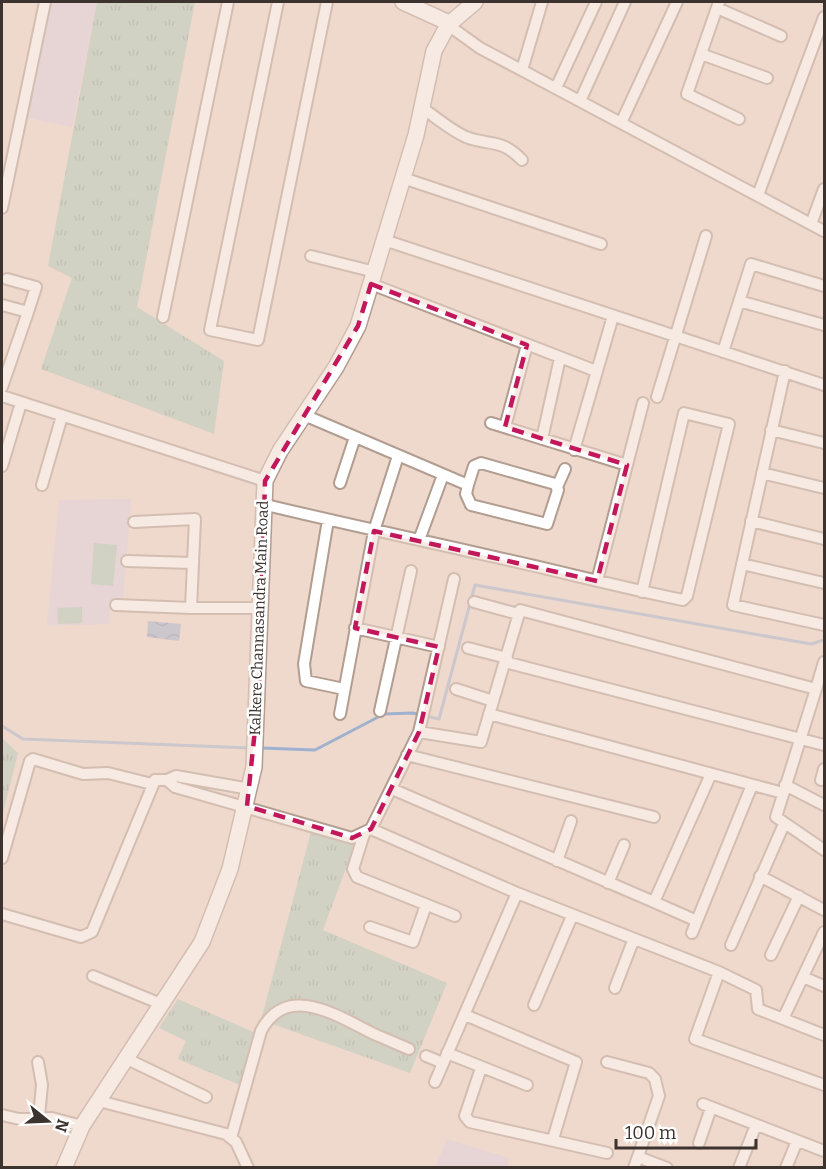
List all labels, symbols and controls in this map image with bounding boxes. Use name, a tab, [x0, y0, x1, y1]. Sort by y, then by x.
street label: Kalkere Channasandra Main Road	[246, 500, 272, 736]
north arrow	[18, 1091, 78, 1151]
scale bar	[616, 1112, 756, 1150]
text: N	[51, 1117, 73, 1134]
text: 100 m	[625, 1122, 676, 1144]

